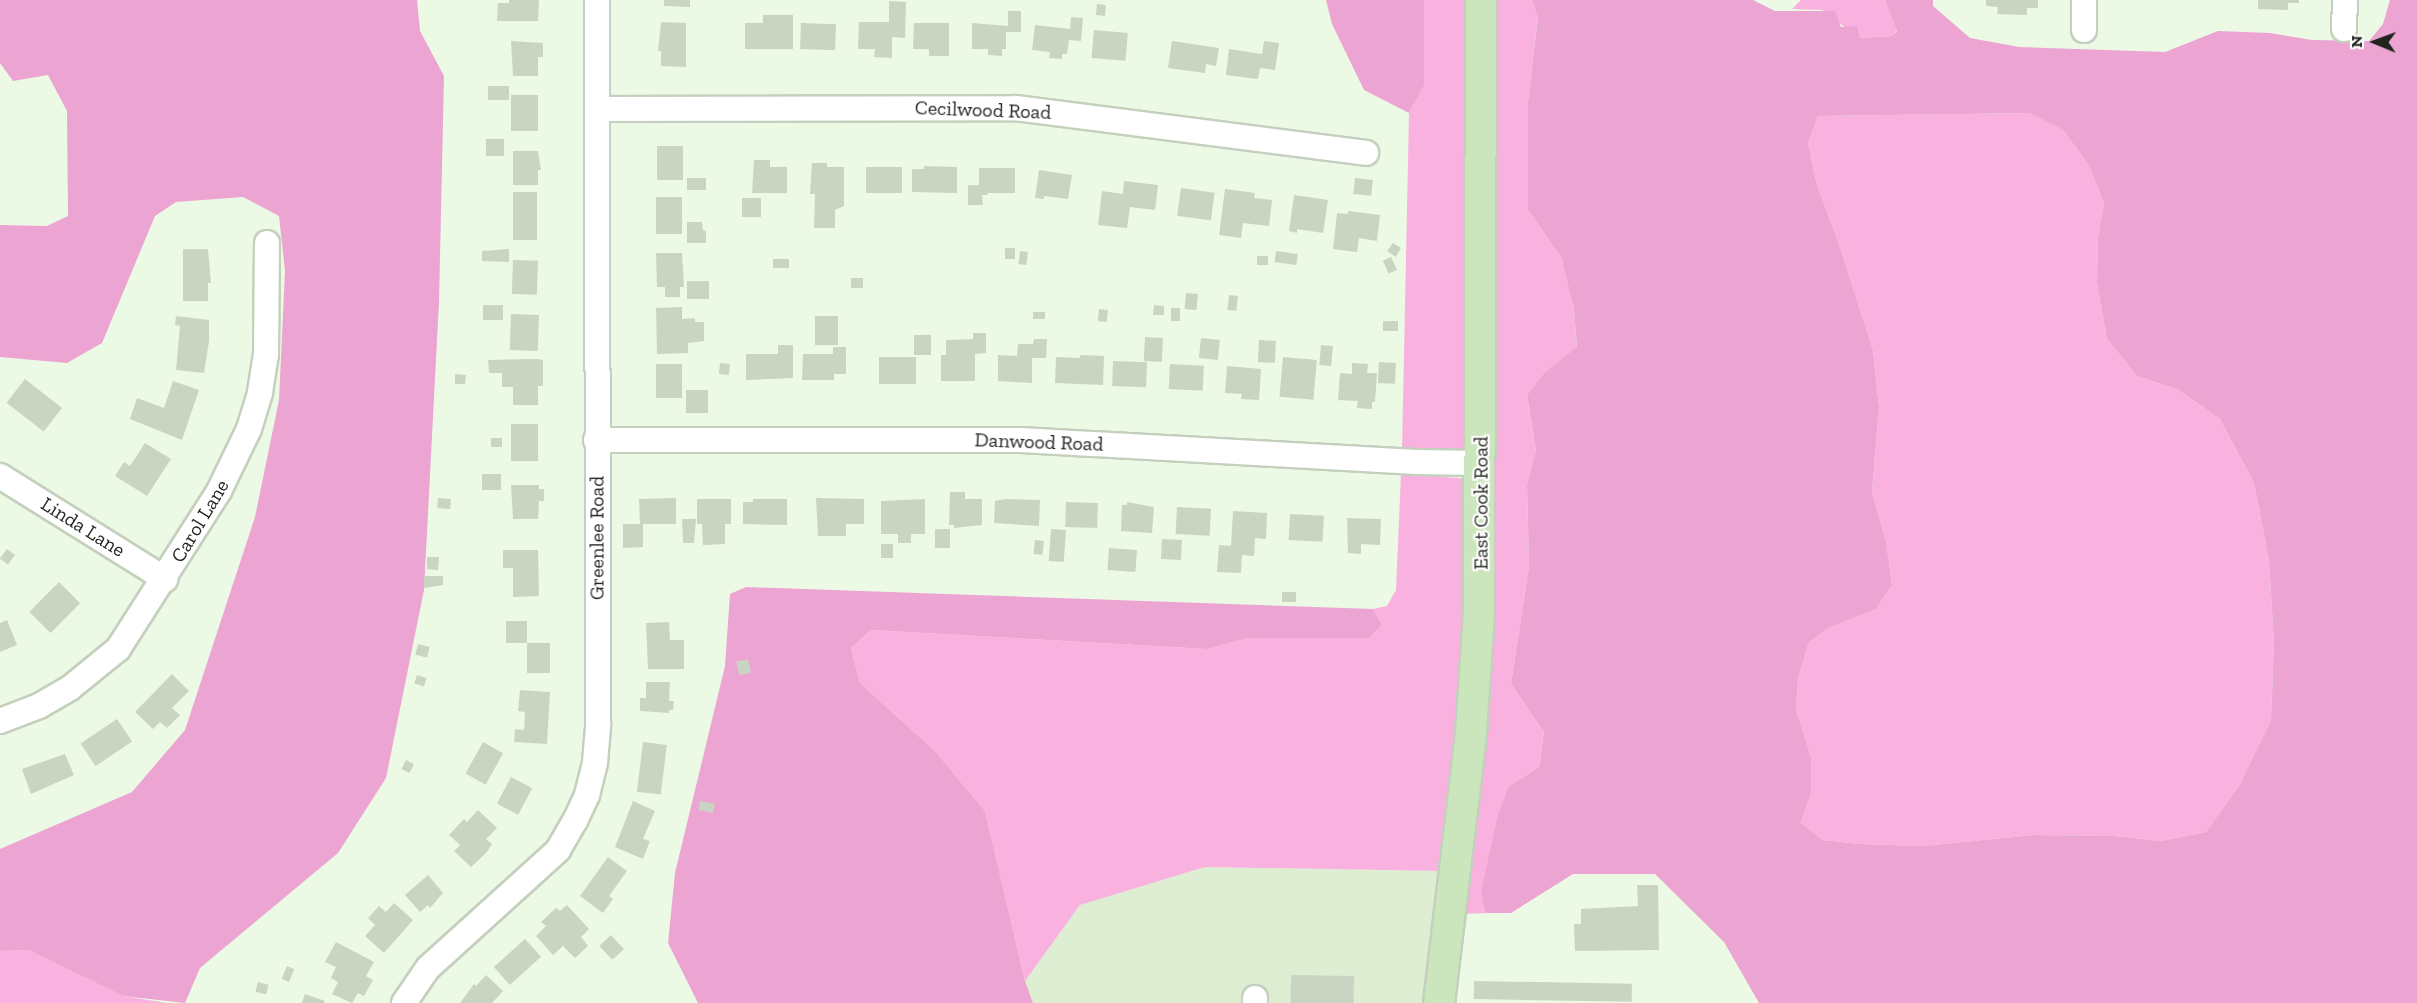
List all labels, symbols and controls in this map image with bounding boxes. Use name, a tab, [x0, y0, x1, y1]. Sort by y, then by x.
north arrow	[2345, 12, 2405, 72]
text: N	[2347, 35, 2366, 48]
street label: Cecilwood Road	[914, 96, 1052, 124]
street label: Danwood Road	[974, 428, 1104, 456]
street label: East Cook Road	[1469, 436, 1493, 570]
street label: Carol Lane	[166, 475, 234, 567]
street label: Greenlee Road	[585, 476, 609, 600]
street label: Linda Lane	[37, 492, 129, 562]

